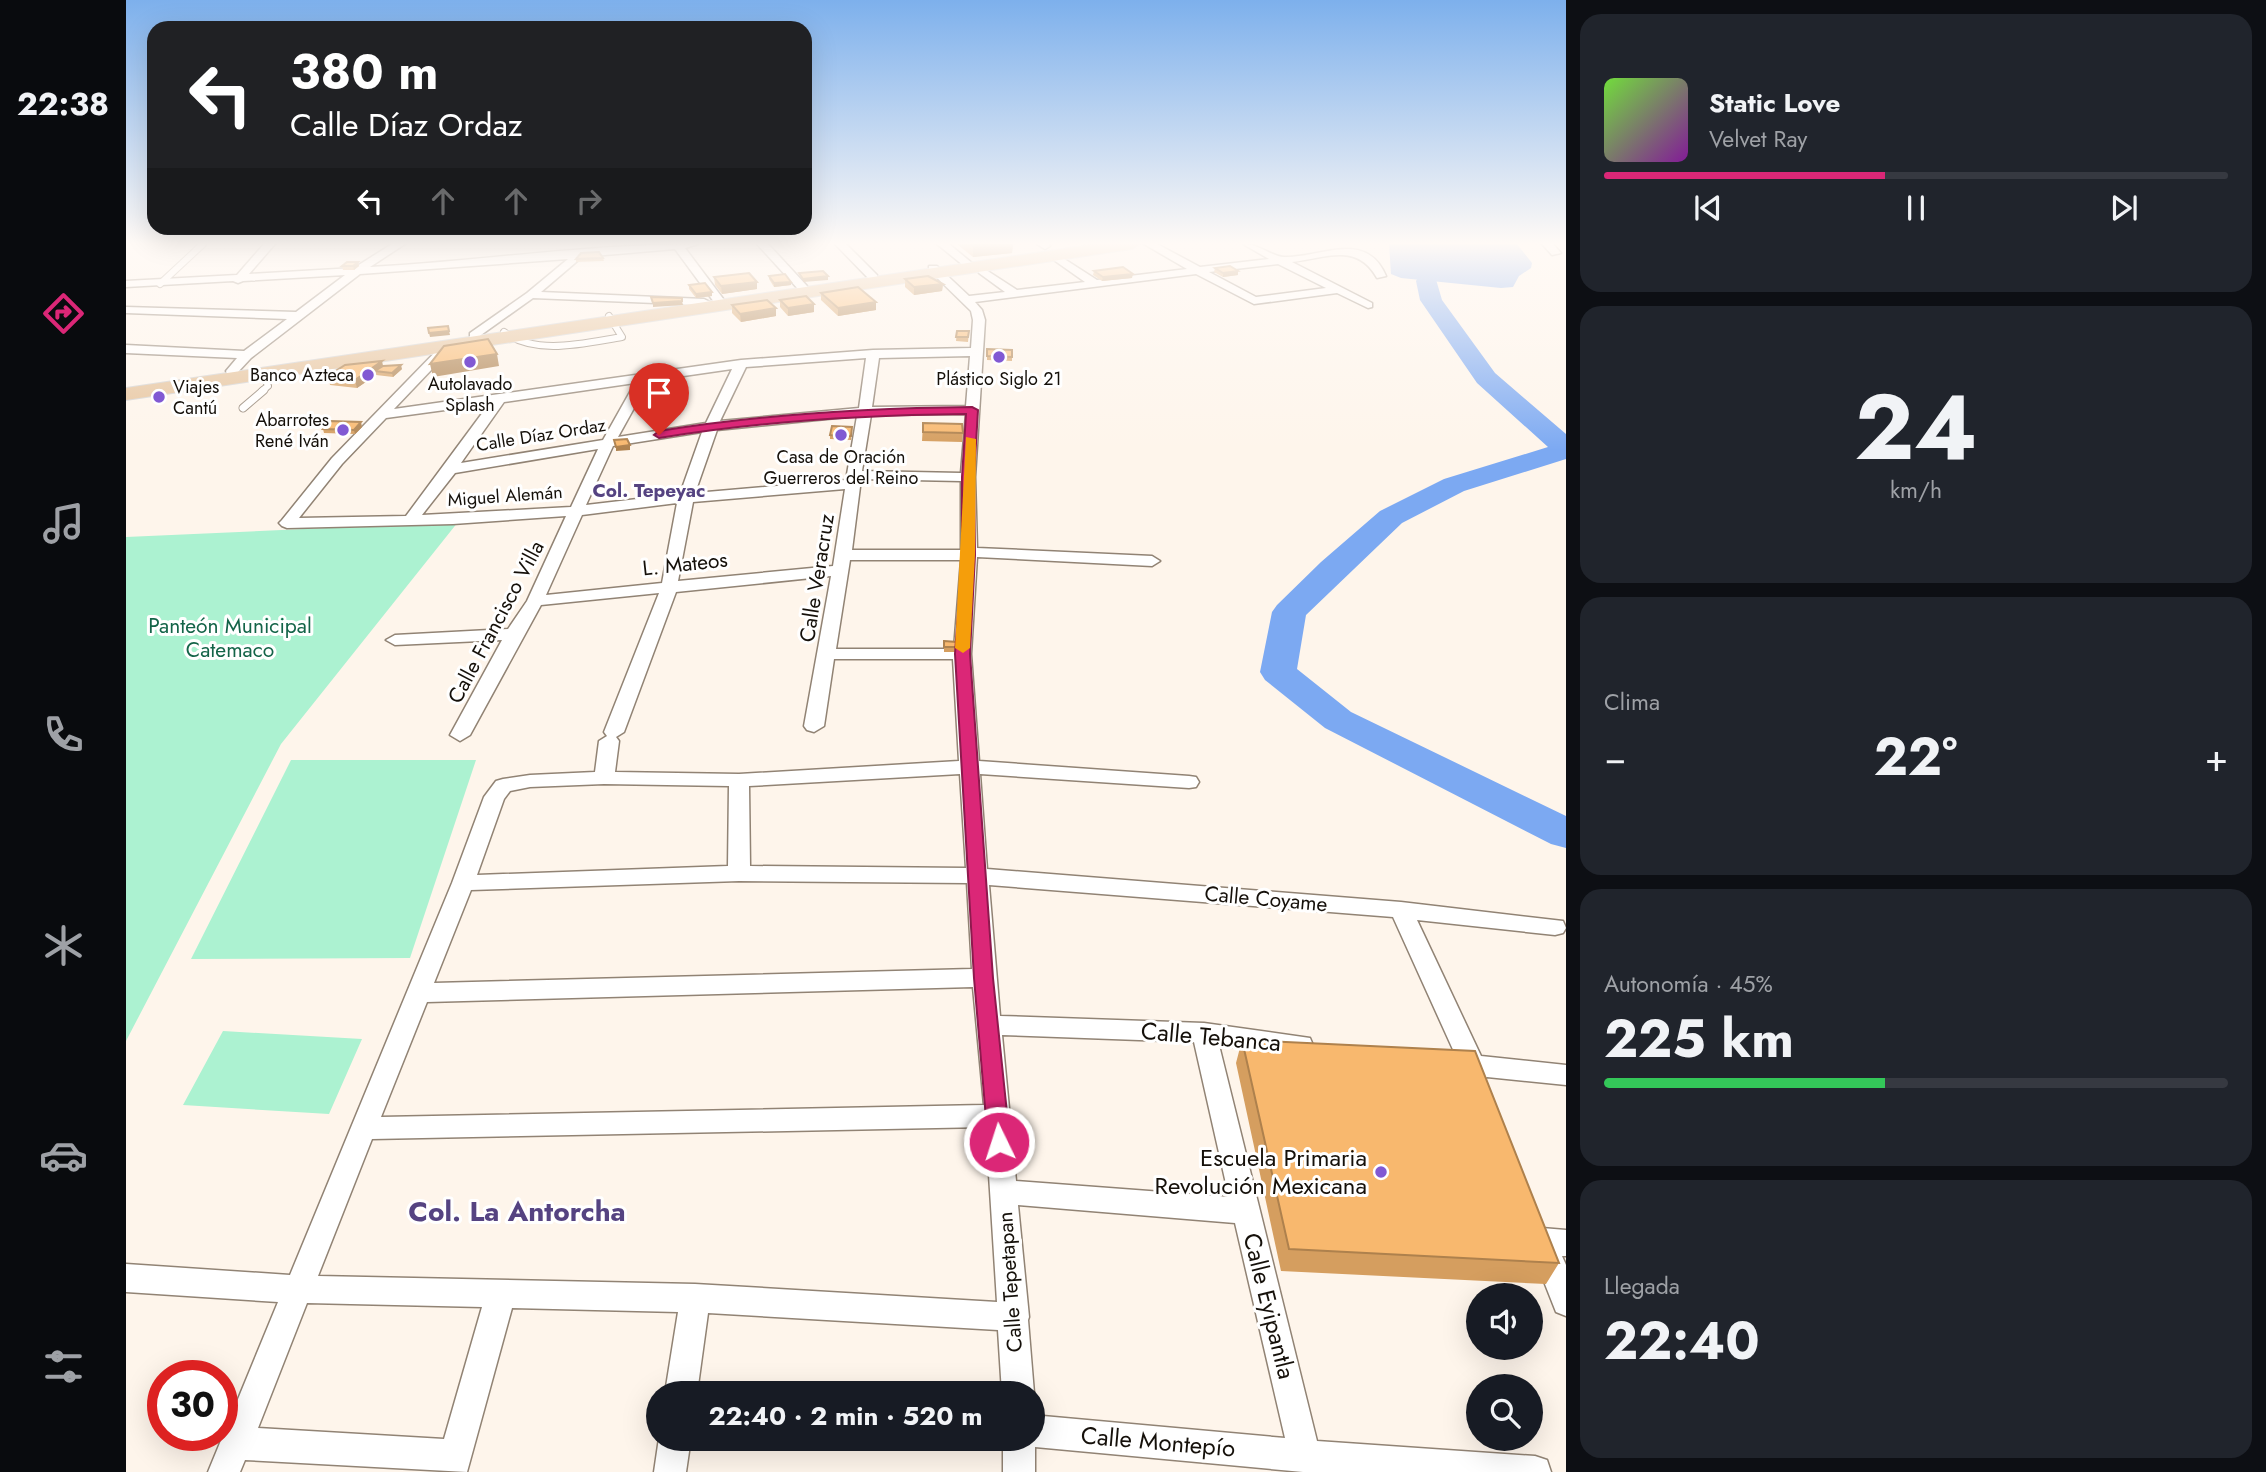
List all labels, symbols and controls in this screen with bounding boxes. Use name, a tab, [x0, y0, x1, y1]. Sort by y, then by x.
text: 380 m	[290, 37, 438, 107]
icon: left	[175, 49, 266, 140]
text: 22:38	[17, 81, 109, 127]
text: Static Love	[1709, 84, 1841, 122]
text: Calle Díaz Ordaz	[290, 102, 523, 148]
text: Velvet Ray	[1709, 122, 1807, 156]
icon: left	[351, 182, 389, 220]
icon: ahead	[424, 182, 462, 220]
icon: ahead	[497, 182, 535, 220]
icon: right	[570, 182, 608, 220]
icon: previous	[1689, 189, 1727, 227]
icon: pause	[1897, 189, 1935, 227]
icon: next	[2105, 189, 2143, 227]
icon: directions	[39, 289, 88, 338]
marker: Plástico Siglo 21	[991, 349, 1007, 365]
marker: Autolavado Splash	[462, 354, 478, 370]
place label: Banco Azteca	[250, 362, 354, 388]
text: 24	[1854, 362, 1978, 493]
pin	[629, 363, 689, 435]
place label: Plástico Siglo 21	[936, 366, 1062, 392]
marker: Banco Azteca	[360, 367, 376, 383]
place label: Autolavado Splash	[428, 371, 512, 418]
place label: Viajes Cantú	[173, 374, 219, 421]
icon: arrive	[640, 374, 678, 412]
marker: Viajes Cantú	[151, 389, 167, 405]
place label: Abarrotes René Iván	[255, 407, 329, 454]
street label: Calle Díaz Ordaz	[474, 412, 608, 458]
marker: Abarrotes René Iván	[335, 422, 351, 438]
marker: Casa de Oración Guerreros del Reino	[833, 427, 849, 443]
place label: Casa de Oración Guerreros del Reino	[764, 444, 919, 491]
text: km/h	[1890, 473, 1942, 507]
district label: Col. Tepeyac	[593, 477, 705, 504]
street label: Miguel Alemán	[447, 479, 563, 513]
icon: music	[39, 499, 88, 548]
street label: Calle Veracruz	[792, 511, 842, 644]
street label: Calle Francisco Villa	[440, 535, 552, 709]
street label: L. Mateos	[641, 545, 729, 583]
park label: Panteón Municipal Catemaco	[148, 611, 312, 665]
text: Clima	[1604, 685, 1660, 719]
icon: phone	[39, 710, 88, 759]
text: 22°	[1874, 719, 1957, 795]
text: −	[1604, 730, 1626, 785]
text: +	[2205, 730, 2228, 785]
street label: Calle Coyame	[1203, 879, 1329, 919]
icon: climate	[39, 921, 88, 970]
text: Autonomía · 45%	[1604, 967, 1773, 1001]
text: 225 km	[1604, 1001, 1794, 1077]
street label: Calle Tebanca	[1140, 1013, 1283, 1060]
position arrow	[962, 1105, 1036, 1179]
icon: car	[39, 1131, 88, 1180]
place label: Escuela Primaria Revolución Mexicana	[1155, 1140, 1367, 1203]
marker: Escuela Primaria Revolución Mexicana	[1373, 1164, 1389, 1180]
district label: Col. La Antorcha	[408, 1191, 626, 1232]
street label: Calle Tepetapan	[990, 1211, 1030, 1353]
street label: Calle Eyipantla	[1234, 1229, 1305, 1383]
text: Llegada	[1604, 1269, 1680, 1303]
map controls	[1466, 1283, 1543, 1451]
button: sound	[1466, 1283, 1543, 1360]
text: 22:40	[1604, 1303, 1760, 1379]
icon: filters	[39, 1342, 88, 1391]
speed limit sign: 30	[147, 1360, 238, 1451]
button: search	[1466, 1374, 1543, 1451]
text: 22:40 · 2 min · 520 m	[708, 1397, 983, 1435]
street label: Calle Montepío	[1079, 1417, 1237, 1466]

